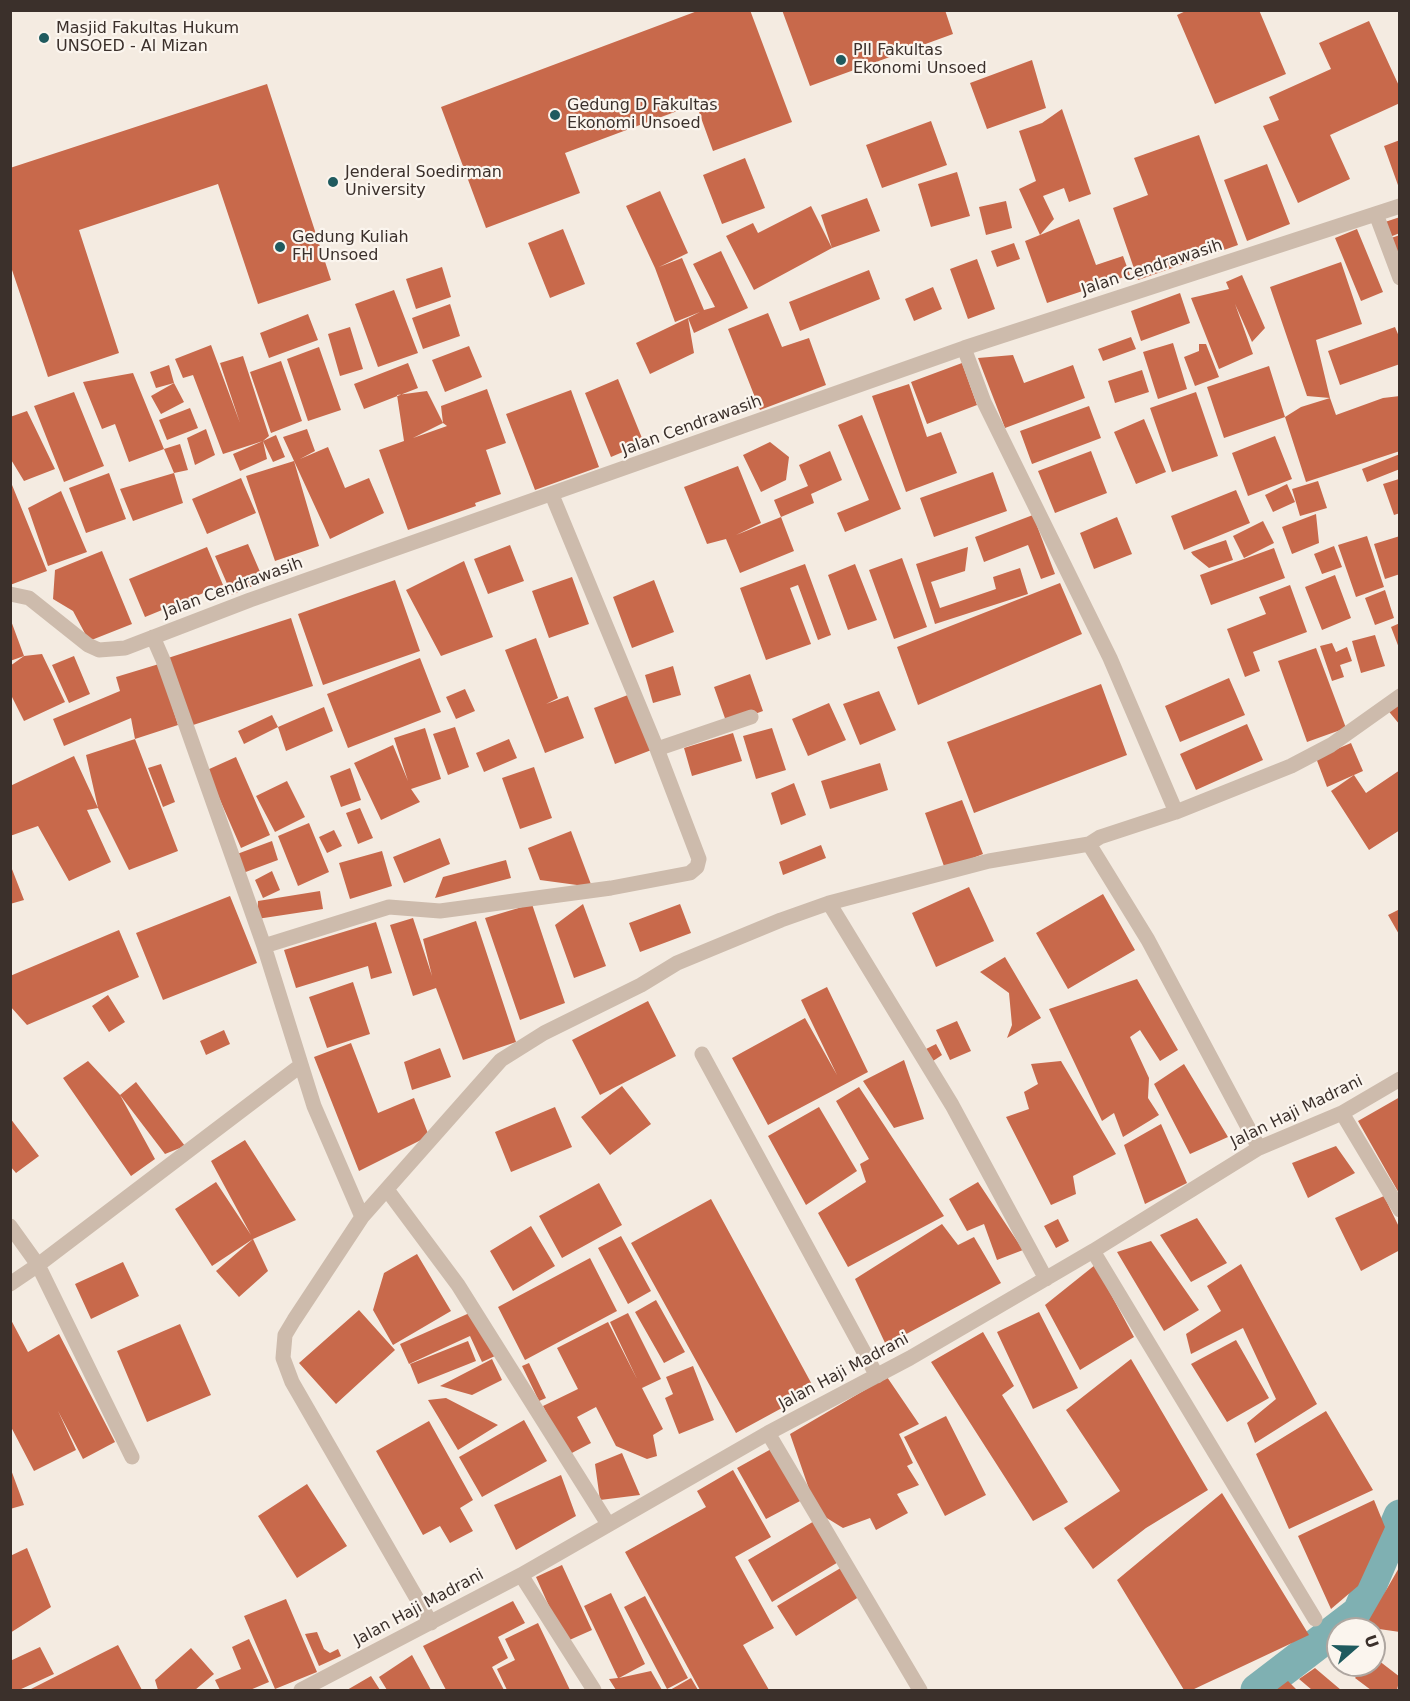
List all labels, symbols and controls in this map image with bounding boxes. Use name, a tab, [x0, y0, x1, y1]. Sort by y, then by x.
place label: Masjid Fakultas Hukum UNSOED - Al Mizan	[56, 19, 239, 57]
marker: Masjid Fakultas Hukum UNSOED - Al Mizan	[37, 31, 51, 45]
place label: PII Fakultas Ekonomi Unsoed	[853, 41, 987, 79]
marker: PII Fakultas Ekonomi Unsoed	[834, 53, 848, 67]
place label: Gedung D Fakultas Ekonomi Unsoed	[567, 96, 718, 134]
marker: Gedung D Fakultas Ekonomi Unsoed	[548, 108, 562, 122]
place label: Jenderal Soedirman University	[345, 163, 502, 201]
marker: Jenderal Soedirman University	[326, 175, 340, 189]
place label: Gedung Kuliah FH Unsoed	[292, 228, 409, 266]
street label: Jalan Cendrawasih	[1079, 236, 1225, 300]
marker: Gedung Kuliah FH Unsoed	[273, 240, 287, 254]
street label: Jalan Cendrawasih	[619, 392, 765, 460]
street label: Jalan Cendrawasih	[160, 554, 306, 622]
street label: Jalan Haji Madrani	[1228, 1072, 1366, 1152]
street label: Jalan Haji Madrani	[776, 1330, 912, 1414]
street label: Jalan Haji Madrani	[351, 1566, 487, 1650]
north arrow	[1326, 1617, 1386, 1677]
text: U	[1360, 1632, 1383, 1651]

